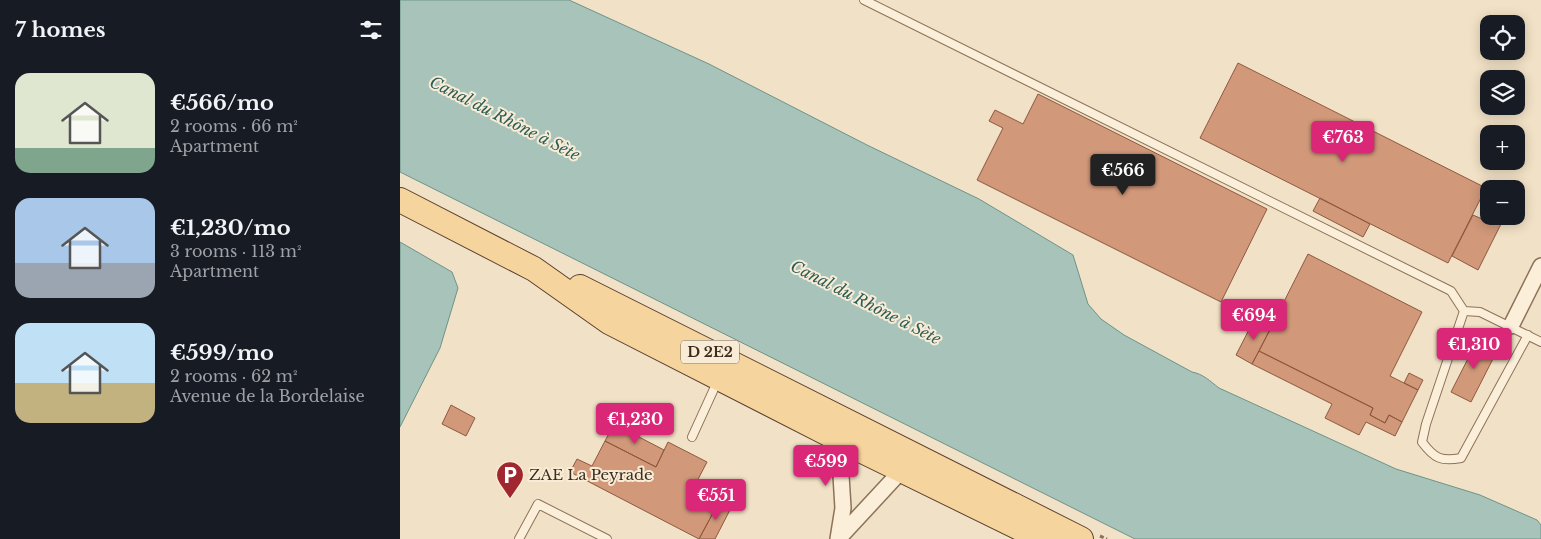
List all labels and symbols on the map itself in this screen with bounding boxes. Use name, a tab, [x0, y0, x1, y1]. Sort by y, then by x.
water label: Canal du Rhône à Sète	[426, 71, 584, 165]
pin: €763	[1313, 120, 1373, 163]
pin: €566	[1093, 154, 1153, 196]
water label: Canal du Rhône à Sète	[787, 255, 945, 349]
pin: €694	[1224, 298, 1284, 341]
pin: €1,310	[1433, 328, 1515, 370]
road number: D 2E2	[681, 341, 739, 364]
pin: €1,230	[594, 402, 676, 445]
pin: €599	[796, 444, 856, 487]
parking icon: ZAE La Peyrade	[495, 460, 525, 499]
place label: ZAE La Peyrade	[529, 465, 653, 484]
pin: €551	[686, 478, 746, 521]

